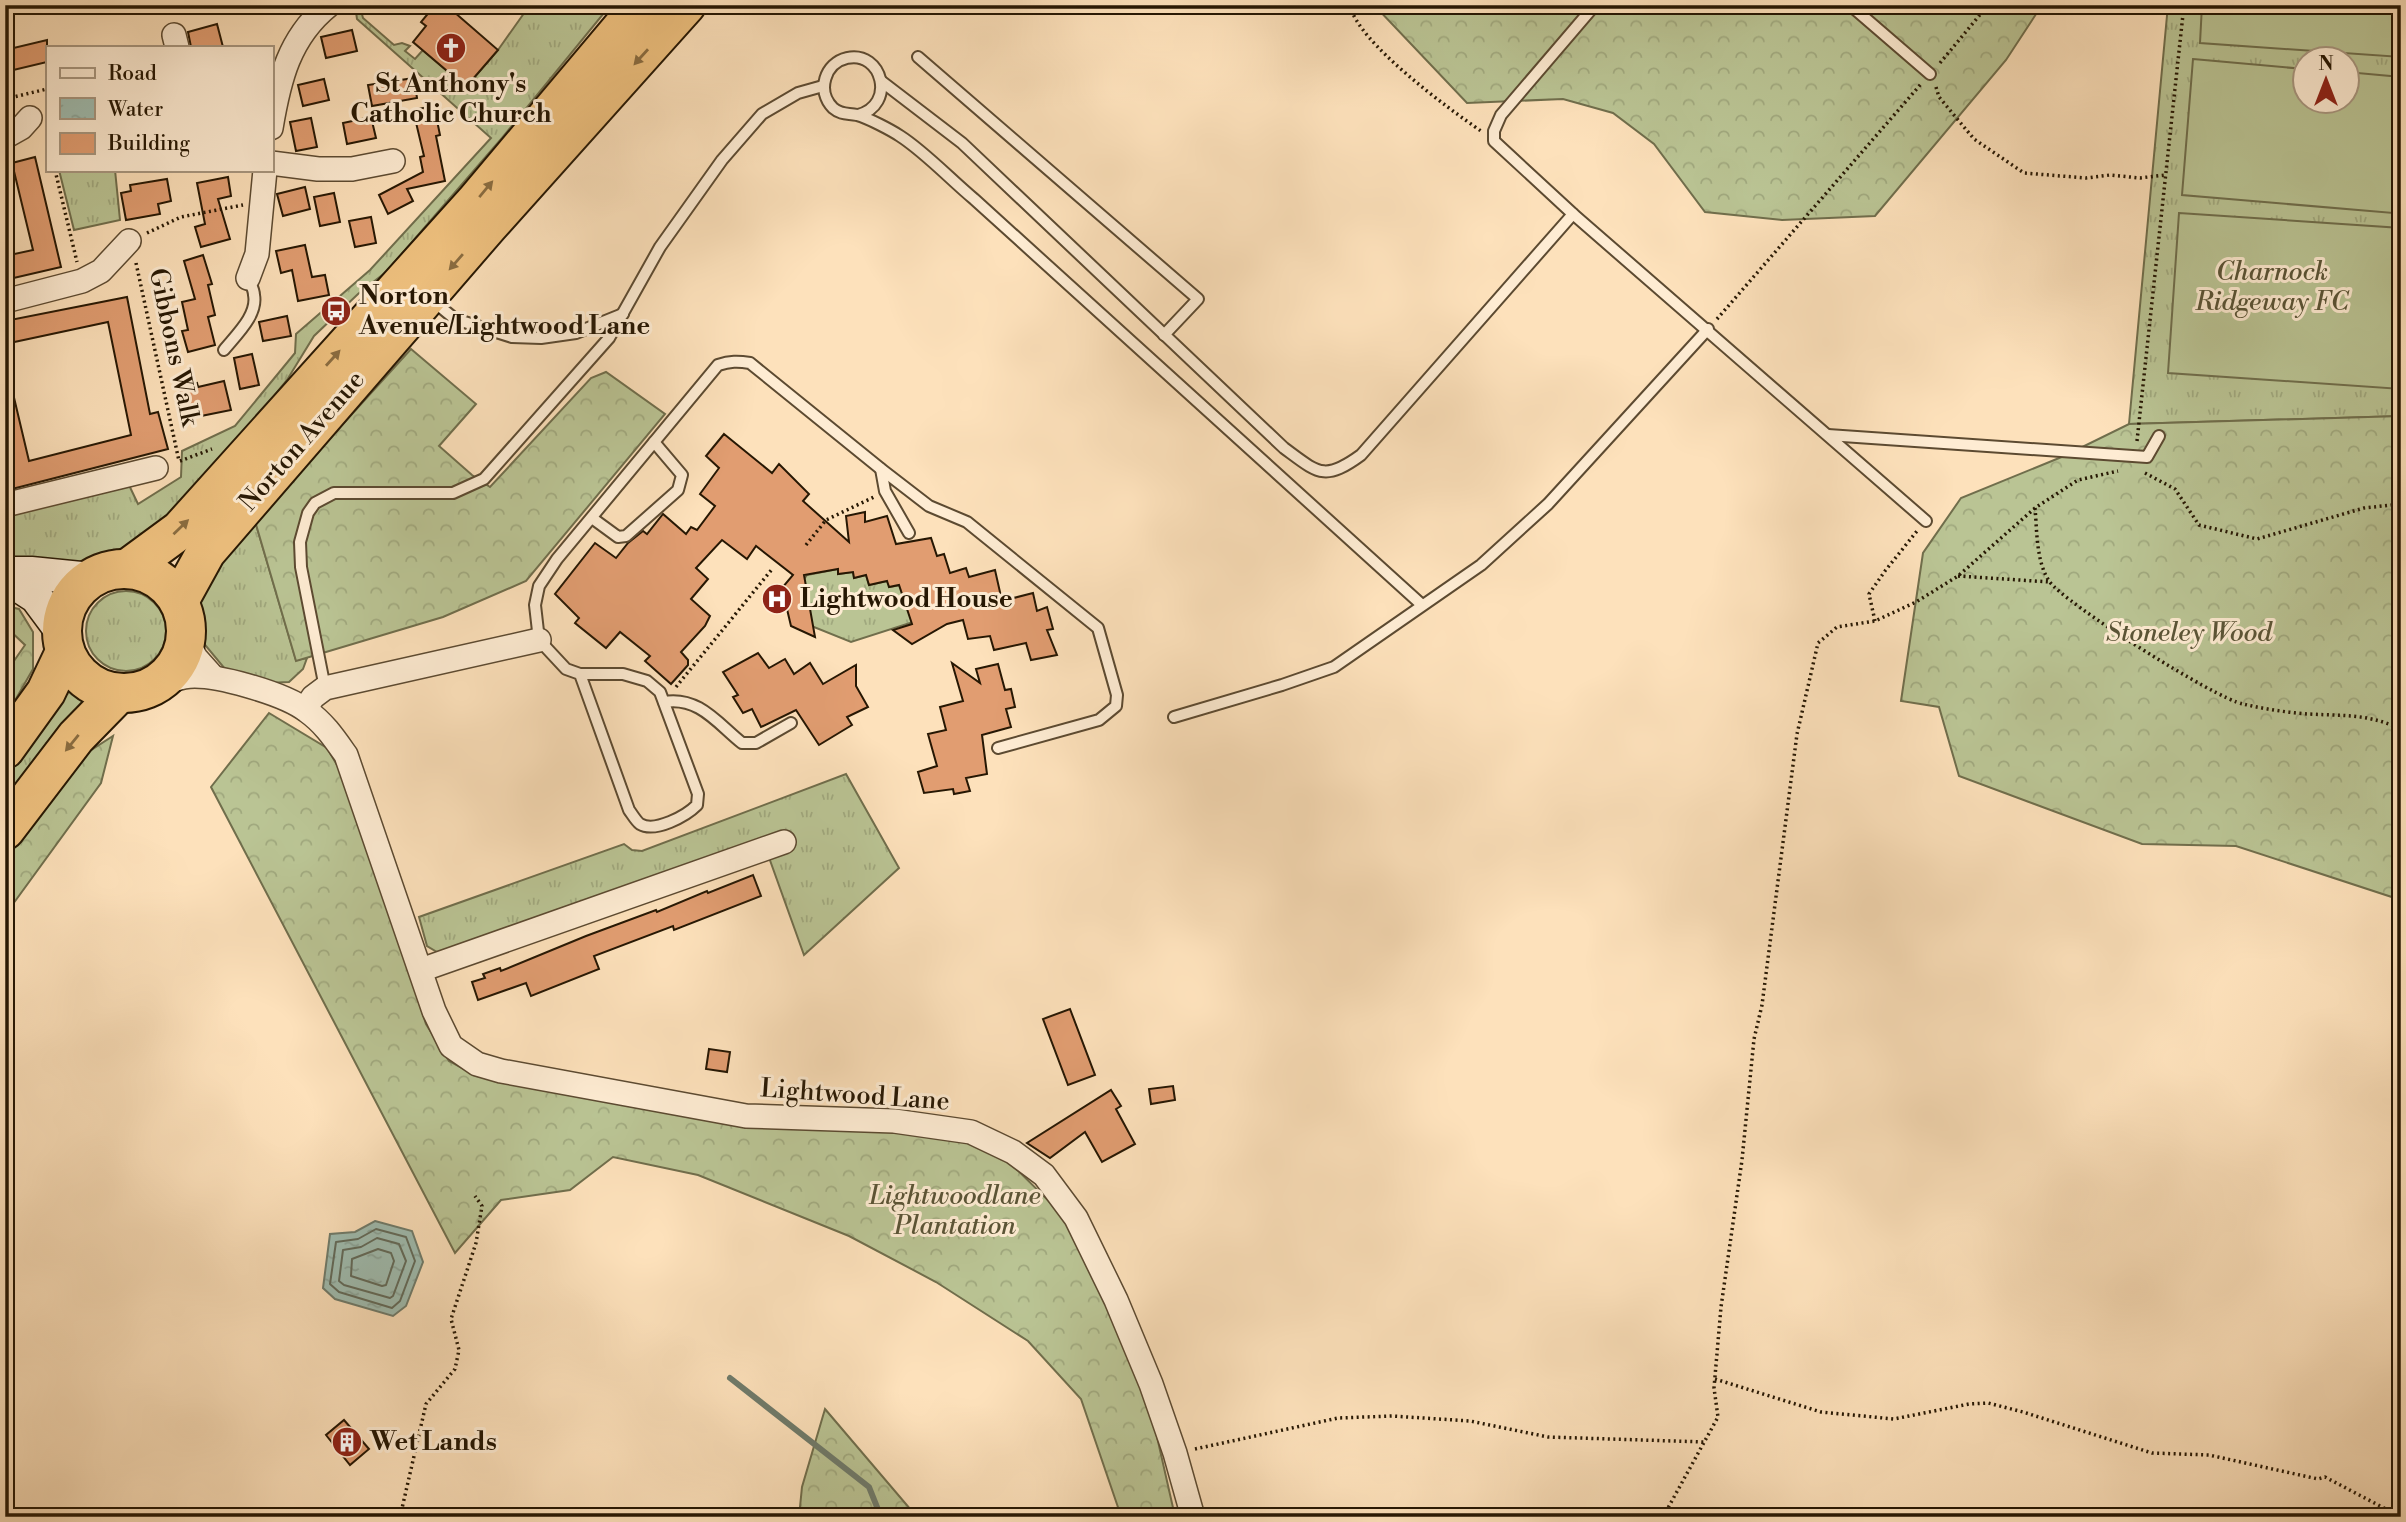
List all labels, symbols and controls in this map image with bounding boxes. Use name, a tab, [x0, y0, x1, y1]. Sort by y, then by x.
church icon: St Anthony's Catholic Church	[434, 31, 468, 65]
legend	[46, 46, 273, 172]
north arrow	[2290, 46, 2360, 116]
one-way arrow	[634, 48, 649, 65]
text: N	[2318, 52, 2334, 76]
text: Road	[108, 61, 157, 87]
place label: St Anthony's Catholic Church	[350, 68, 552, 130]
text: Water	[107, 97, 163, 123]
text: Building	[107, 131, 190, 157]
one-way arrow	[478, 181, 493, 199]
one-way arrow	[448, 253, 464, 271]
park label: Charnock Ridgeway FC	[2194, 256, 2350, 318]
street label: Gibbons Walk	[142, 265, 207, 430]
place label: Norton Avenue/Lightwood Lane	[358, 280, 650, 342]
bus stop icon: Norton Avenue/Lightwood Lane	[319, 294, 353, 328]
one-way arrow	[325, 350, 341, 367]
street label: Norton Avenue	[232, 364, 372, 518]
one-way arrow	[172, 520, 189, 536]
hospital icon: Lightwood House	[760, 582, 794, 616]
place label: Lightwood House	[800, 583, 1013, 615]
park label: Stoneley Wood	[2106, 617, 2273, 649]
one-way arrow	[65, 734, 80, 752]
street label: Lightwood Lane	[759, 1072, 951, 1118]
park label: Lightwoodlane Plantation	[868, 1180, 1041, 1242]
building icon: Wet Lands	[330, 1425, 364, 1459]
place label: Wet Lands	[369, 1426, 497, 1458]

